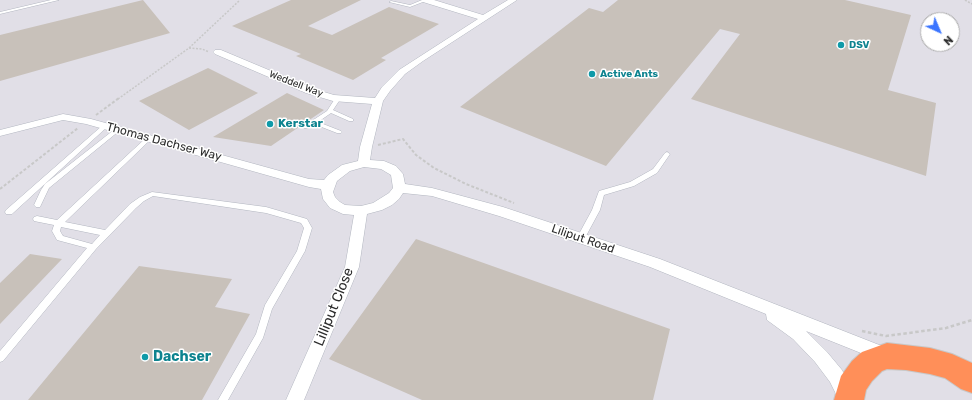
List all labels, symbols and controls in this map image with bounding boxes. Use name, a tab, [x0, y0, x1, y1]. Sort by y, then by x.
north arrow	[920, 12, 960, 52]
text: N	[941, 33, 955, 48]
place label: DSV	[849, 39, 869, 51]
marker: DSV	[836, 40, 846, 50]
street label: Weddell Way	[267, 68, 325, 100]
place label: Active Ants	[600, 68, 658, 80]
marker: Active Ants	[587, 69, 597, 79]
place label: Kerstar	[278, 117, 323, 131]
marker: Kerstar	[265, 119, 275, 129]
street label: Thomas Dachser Way	[105, 120, 223, 164]
street label: Liliput Road	[549, 221, 617, 257]
street label: Lilliput Close	[311, 265, 357, 349]
place label: Dachser	[153, 349, 211, 365]
marker: Dachser	[140, 352, 150, 362]

